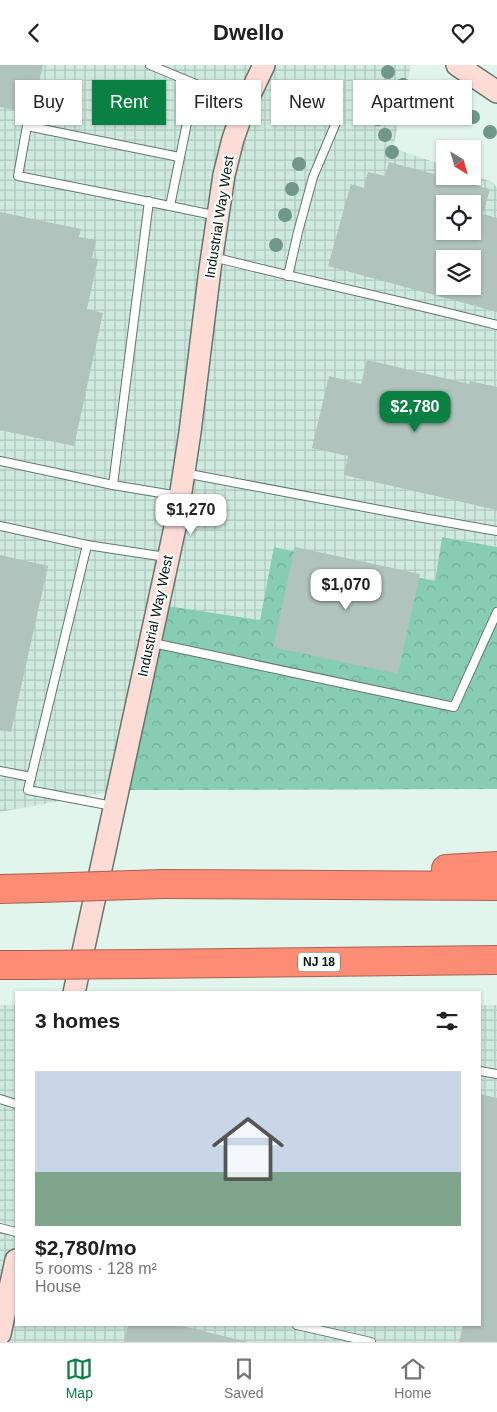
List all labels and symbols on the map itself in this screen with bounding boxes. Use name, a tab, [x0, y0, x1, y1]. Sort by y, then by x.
north arrow	[436, 140, 481, 185]
street label: Industrial Way West	[201, 155, 237, 279]
pin: $2,780	[374, 391, 456, 433]
pin: $1,270	[150, 493, 232, 536]
street label: Industrial Way West	[134, 554, 176, 678]
pin: $1,070	[305, 569, 387, 611]
road number: NJ 18	[298, 953, 340, 971]

